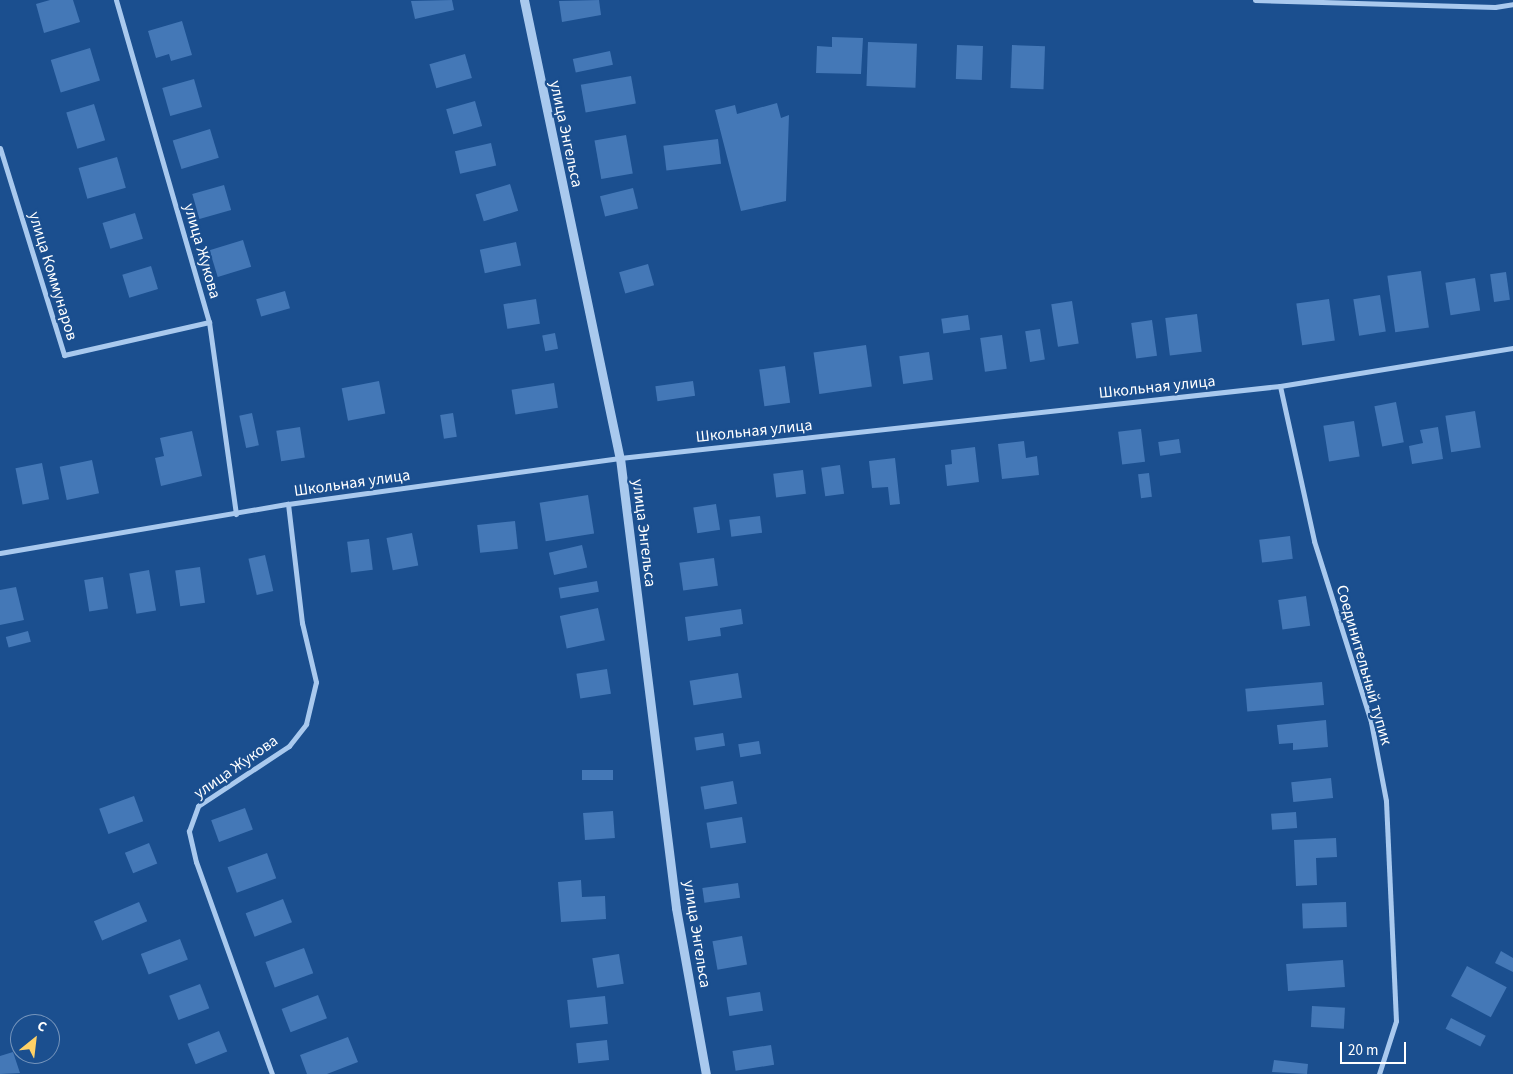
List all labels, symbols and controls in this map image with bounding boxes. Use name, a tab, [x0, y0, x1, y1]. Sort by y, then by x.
street label: улица Энгельса	[545, 79, 587, 189]
street label: улица Жукова	[179, 201, 225, 301]
street label: улица Коммунаров	[24, 209, 82, 343]
street label: Школьная улица	[1098, 371, 1216, 403]
street label: Школьная улица	[695, 415, 813, 447]
street label: Школьная улица	[293, 465, 411, 501]
street label: улица Энгельса	[628, 478, 660, 588]
street label: Соединительный тупик	[1332, 583, 1396, 747]
street label: улица Жукова	[190, 731, 282, 803]
street label: улица Энгельса	[679, 879, 715, 989]
north arrow	[10, 1014, 60, 1064]
text: С	[33, 1016, 50, 1037]
scale bar	[1343, 1032, 1409, 1064]
text: 20 m	[1348, 1040, 1378, 1061]

